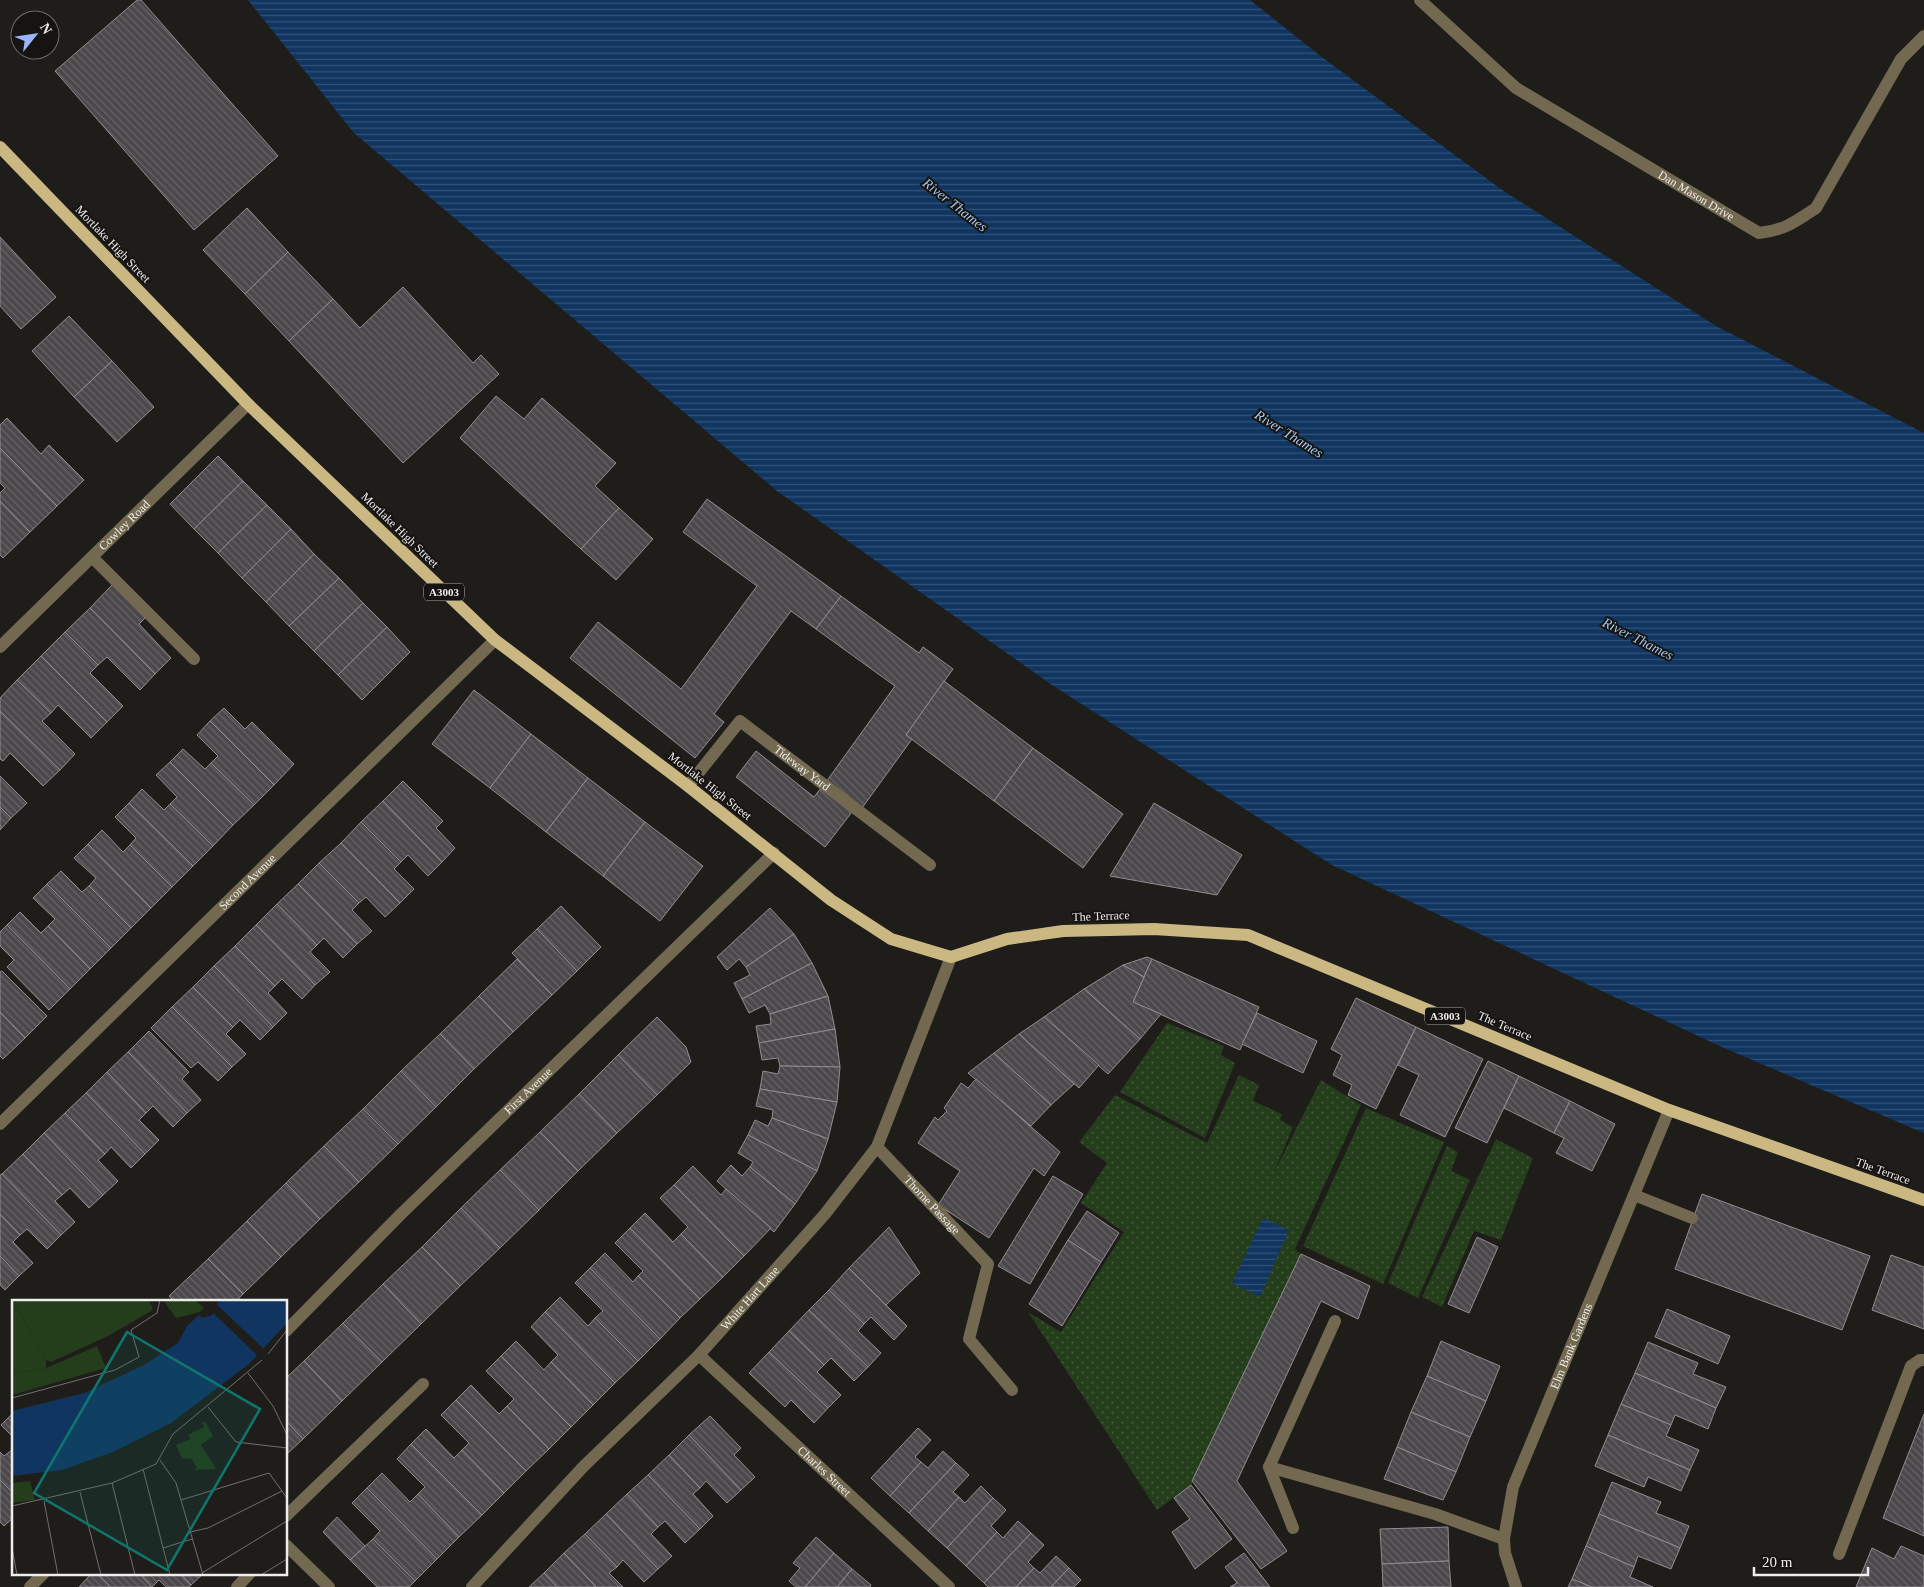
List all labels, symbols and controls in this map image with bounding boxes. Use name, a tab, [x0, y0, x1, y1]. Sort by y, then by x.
north arrow	[10, 10, 60, 60]
text: N	[37, 21, 55, 37]
street label: Dan Mason Drive	[1656, 167, 1737, 224]
water label: River Thames	[919, 175, 991, 235]
street label: Mortlake High Street	[73, 202, 154, 286]
water label: River Thames	[1251, 407, 1326, 461]
street label: Mortlake High Street	[358, 490, 442, 571]
street label: Cowley Road	[96, 497, 153, 553]
road number: A3003	[424, 584, 464, 600]
water label: River Thames	[1599, 614, 1676, 663]
street label: Tideway Yard	[771, 742, 833, 794]
street label: Mortlake High Street	[666, 749, 755, 823]
street label: Second Avenue	[216, 851, 279, 913]
street label: The Terrace	[1072, 908, 1130, 924]
road number: A3003	[1425, 1008, 1465, 1024]
street label: The Terrace	[1476, 1008, 1534, 1044]
street label: First Avenue	[501, 1065, 555, 1117]
street label: The Terrace	[1854, 1155, 1912, 1187]
street label: Thorne Passage	[901, 1173, 963, 1237]
street label: White Hart Lane	[718, 1263, 782, 1333]
inset map	[12, 1300, 288, 1574]
street label: Elm Bank Gardens	[1547, 1301, 1595, 1391]
street label: Charles Street	[795, 1443, 854, 1500]
scale bar	[1754, 1544, 1868, 1576]
text: 20 m	[1762, 1554, 1793, 1570]

